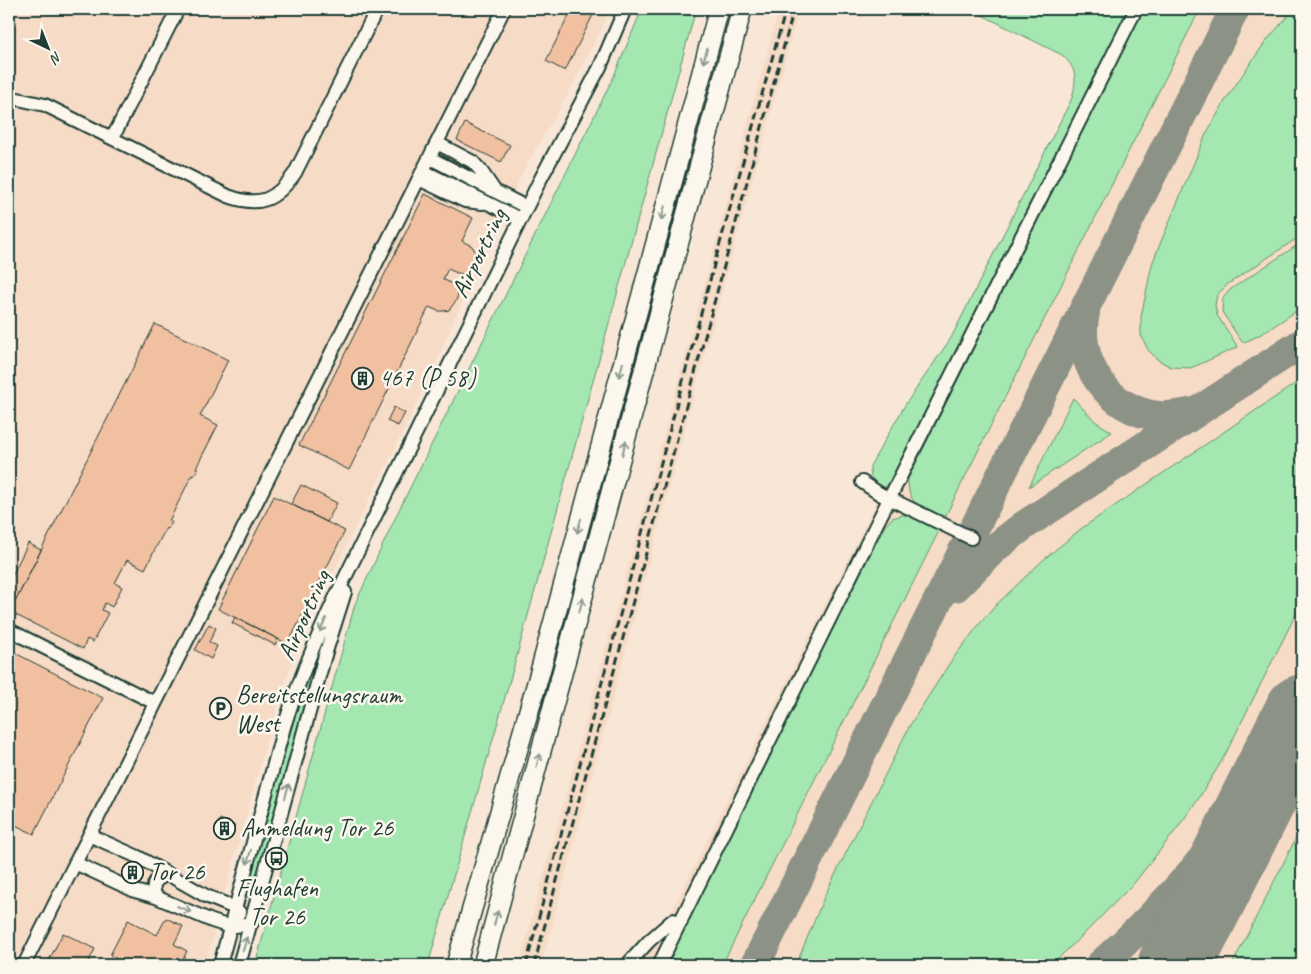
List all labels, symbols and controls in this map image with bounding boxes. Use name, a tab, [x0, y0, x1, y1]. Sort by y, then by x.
north arrow	[22, 22, 72, 72]
one-way arrow	[700, 47, 710, 63]
text: N	[46, 48, 65, 68]
street label: Airportring	[444, 202, 515, 303]
one-way arrow	[658, 204, 668, 220]
one-way arrow	[616, 361, 626, 377]
place label: 467 (P 58)	[379, 362, 477, 394]
building icon: 467 (P 58)	[351, 366, 375, 390]
one-way arrow	[619, 440, 629, 456]
one-way arrow	[574, 518, 583, 534]
street label: Airportring	[270, 564, 339, 665]
one-way arrow	[577, 597, 586, 613]
one-way arrow	[317, 617, 327, 632]
place label: Bereitstellungsraum West	[236, 679, 404, 740]
parking icon: Bereitstellungsraum West	[208, 697, 232, 721]
one-way arrow	[534, 754, 544, 770]
one-way arrow	[283, 784, 293, 800]
place label: Anmeldung Tor 26	[241, 812, 394, 844]
building icon: Anmeldung Tor 26	[213, 816, 237, 840]
bus stop icon: Flughafen Tor 26	[265, 847, 289, 871]
one-way arrow	[244, 849, 253, 865]
place label: Tor 26	[149, 856, 205, 888]
building icon: Tor 26	[121, 860, 145, 884]
place label: Flughafen Tor 26	[236, 872, 319, 933]
one-way arrow	[176, 905, 191, 914]
one-way arrow	[492, 911, 501, 927]
one-way arrow	[241, 936, 251, 952]

